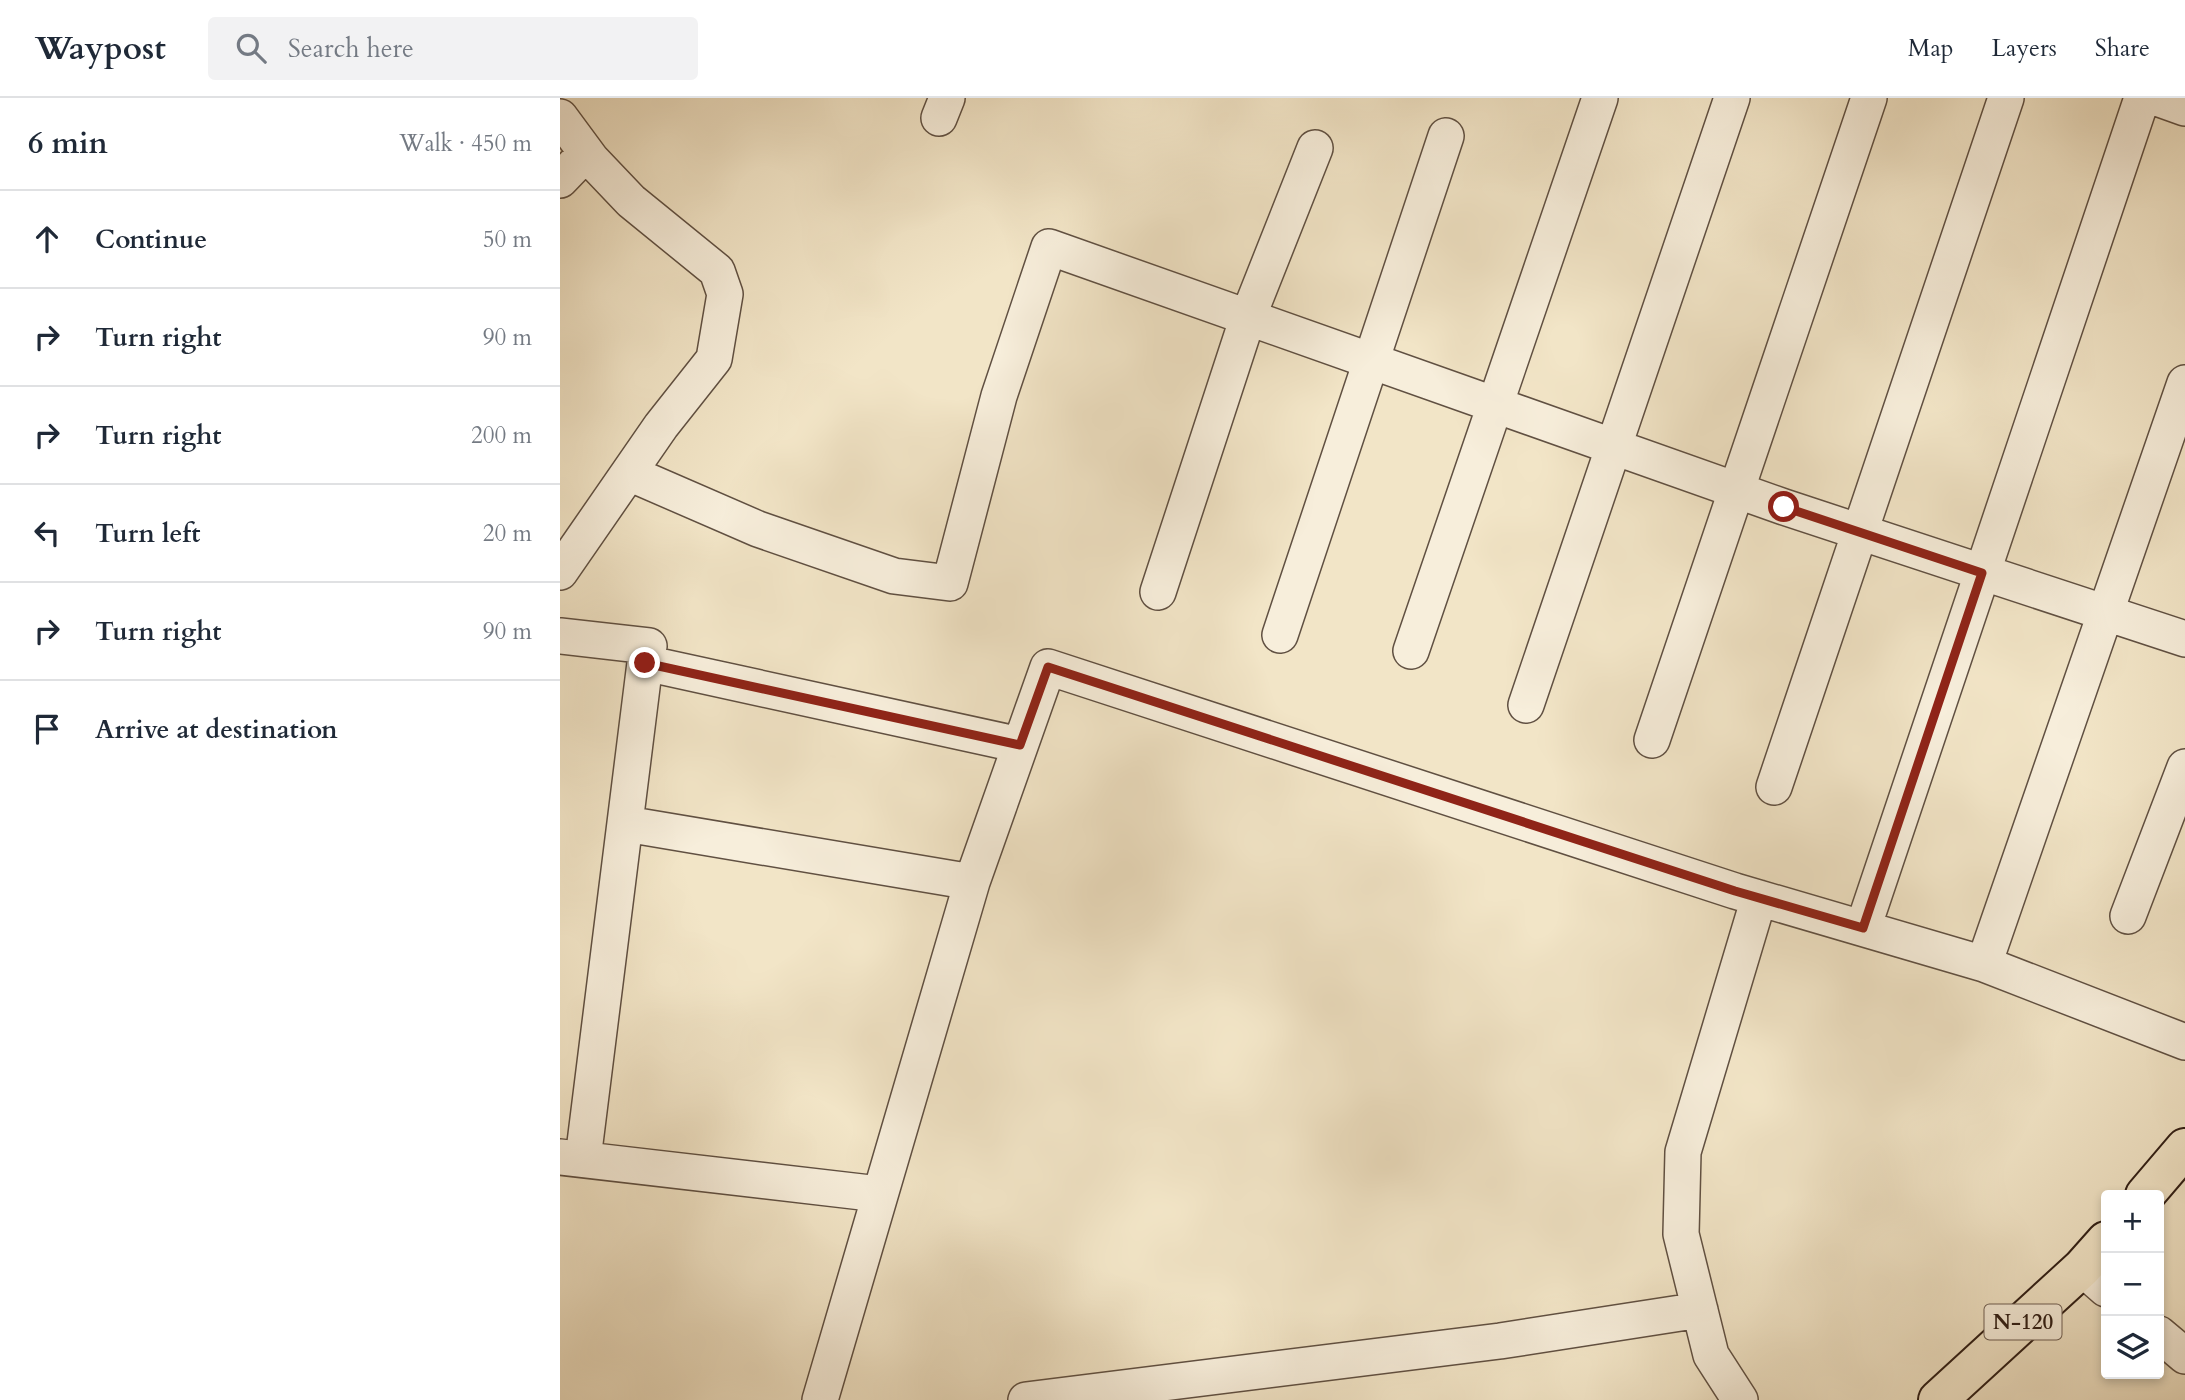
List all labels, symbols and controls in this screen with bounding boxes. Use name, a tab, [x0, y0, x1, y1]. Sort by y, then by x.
search box	[208, 17, 698, 80]
text: Waypost	[35, 26, 166, 71]
icon: search	[232, 29, 270, 67]
text: Search here	[288, 31, 414, 66]
text: Map	[1908, 32, 1954, 65]
text: Layers	[1992, 32, 2057, 65]
text: Share	[2095, 32, 2150, 65]
text: 6 min	[28, 123, 108, 164]
text: Walk · 450 m	[399, 128, 532, 159]
icon: ahead	[28, 220, 66, 258]
text: Continue	[95, 222, 207, 257]
text: 50 m	[483, 224, 532, 255]
icon: right	[28, 318, 66, 356]
text: Turn right	[95, 320, 222, 355]
text: 90 m	[483, 322, 532, 353]
icon: right	[28, 416, 66, 454]
text: Turn right	[95, 418, 222, 453]
text: 200 m	[471, 420, 532, 451]
route start	[1768, 491, 1799, 522]
icon: left	[28, 514, 66, 552]
text: Turn left	[95, 516, 200, 551]
text: 20 m	[483, 518, 532, 549]
icon: right	[28, 612, 66, 650]
text: Turn right	[95, 614, 222, 649]
text: 90 m	[483, 616, 532, 647]
route end	[629, 647, 660, 678]
icon: arrive	[28, 710, 66, 748]
text: Arrive at destination	[95, 712, 338, 747]
map controls	[2101, 1190, 2164, 1379]
button: +	[2101, 1190, 2164, 1253]
button: −	[2101, 1253, 2164, 1316]
road number: N-120	[1984, 1304, 2062, 1340]
button: layers	[2101, 1316, 2164, 1379]

